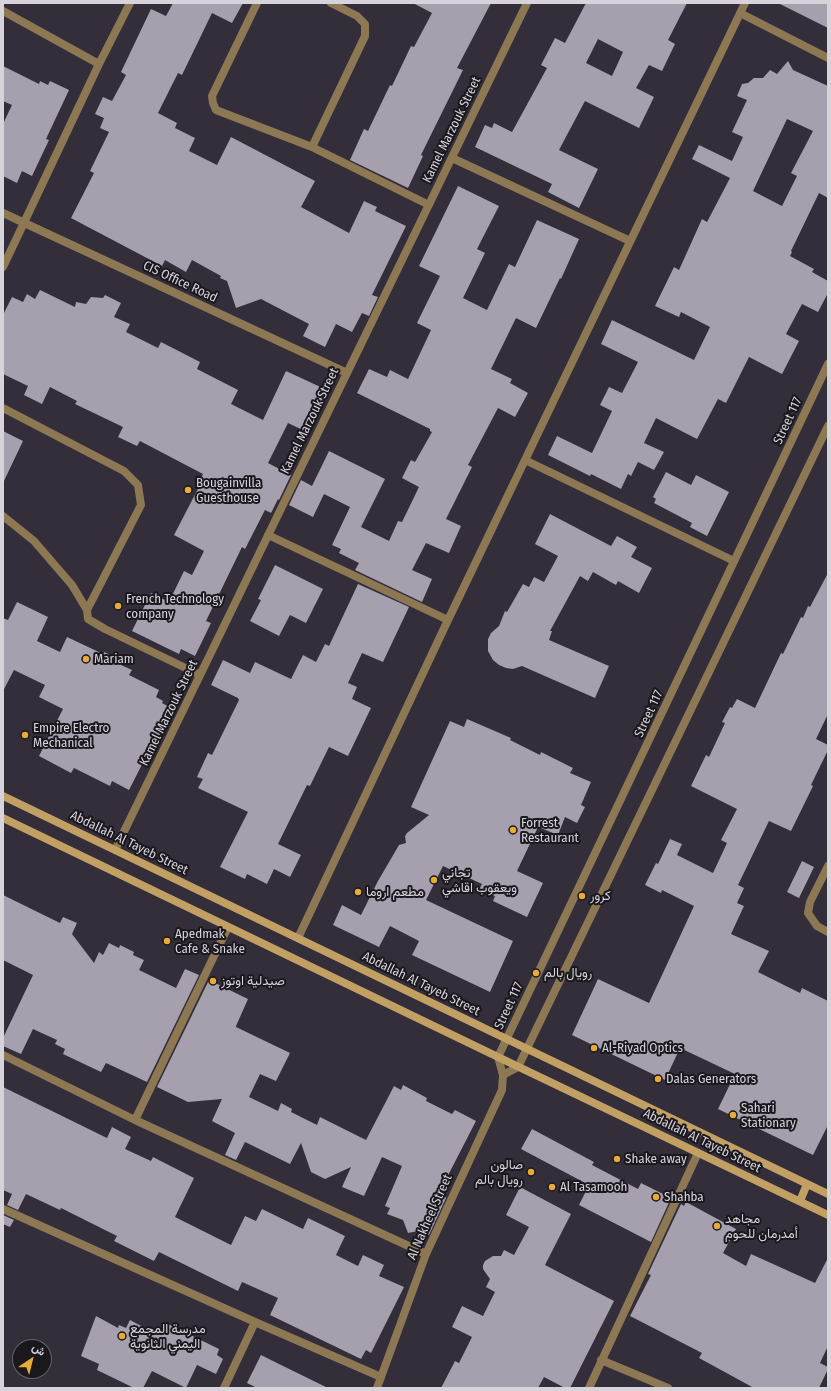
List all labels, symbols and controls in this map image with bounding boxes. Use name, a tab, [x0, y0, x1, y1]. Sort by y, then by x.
street label: Kamel Marzouk Street	[420, 75, 484, 185]
street label: CIS Office Road	[140, 258, 220, 306]
street label: Kamel Marzouk Street	[278, 366, 342, 476]
street label: Street 117	[770, 395, 806, 447]
place label: Bougainvilla Guesthouse	[196, 475, 261, 506]
marker: Bougainvilla Guesthouse	[183, 485, 193, 495]
place label: French Technology company	[126, 591, 224, 622]
marker: French Technology company	[113, 601, 123, 611]
place label: Mariam	[94, 651, 134, 667]
marker: Mariam	[81, 654, 91, 664]
street label: Kamel Marzouk Street	[137, 658, 201, 768]
street label: Street 117	[631, 688, 667, 740]
place label: Empire Electro Mechanical	[33, 720, 109, 751]
marker: Empire Electro Mechanical	[20, 730, 30, 740]
street label: Abdallah Al Tayeb Street	[68, 808, 190, 878]
place label: Forrest Restaurant	[521, 815, 579, 846]
marker: Forrest Restaurant	[508, 825, 518, 835]
place label: تجاني ويعقوب اقاشي	[442, 865, 517, 896]
marker: تجاني ويعقوب اقاشي	[429, 875, 439, 885]
place label: مطعم اروما	[366, 884, 424, 900]
marker: مطعم اروما	[353, 887, 363, 897]
place label: كرور	[590, 888, 611, 904]
marker: كرور	[577, 891, 587, 901]
place label: Apedmak Cafe & Snake	[175, 926, 245, 957]
marker: Apedmak Cafe & Snake	[162, 936, 172, 946]
street label: Abdallah Al Tayeb Street	[360, 949, 482, 1019]
place label: رويال بالم	[544, 965, 592, 981]
marker: رويال بالم	[531, 968, 541, 978]
place label: صيدلية اوتوز	[221, 973, 285, 989]
marker: صيدلية اوتوز	[208, 976, 218, 986]
street label: Street 117	[491, 980, 527, 1032]
place label: Al-Riyad Optics	[602, 1040, 683, 1056]
marker: Al-Riyad Optics	[589, 1043, 599, 1053]
place label: Dalas Generators	[666, 1071, 756, 1087]
marker: Dalas Generators	[653, 1074, 663, 1084]
place label: Sahari Stationary	[741, 1100, 796, 1131]
street label: Abdallah Al Tayeb Street	[641, 1106, 763, 1176]
marker: Sahari Stationary	[728, 1110, 738, 1120]
place label: Shake away	[625, 1151, 687, 1167]
marker: Shake away	[612, 1154, 622, 1164]
place label: صالون رويال بالم	[475, 1157, 523, 1188]
marker: صالون رويال بالم	[526, 1167, 536, 1177]
street label: Al Nakheel Street	[404, 1172, 456, 1262]
place label: Al Tasamooh	[560, 1179, 627, 1195]
marker: Al Tasamooh	[547, 1182, 557, 1192]
place label: Shahba	[664, 1189, 704, 1205]
marker: Shahba	[651, 1192, 661, 1202]
place label: مجاهد أمدرمان للحوم	[725, 1211, 798, 1242]
marker: مجاهد أمدرمان للحوم	[712, 1221, 722, 1231]
place label: مدرسة المجمع اليمني الثانوية	[130, 1321, 206, 1352]
marker: مدرسة المجمع اليمني الثانوية	[117, 1331, 127, 1341]
north arrow	[12, 1339, 52, 1379]
text: ش	[29, 1340, 48, 1359]

